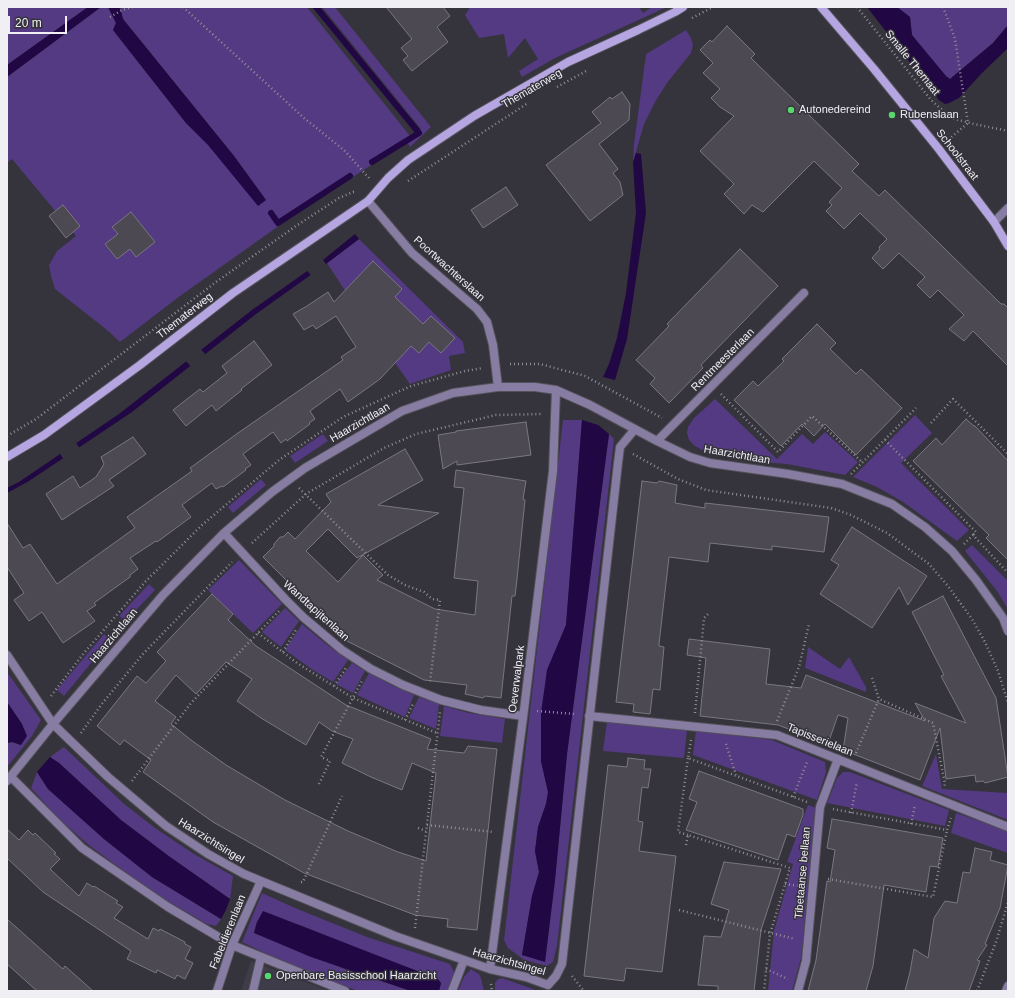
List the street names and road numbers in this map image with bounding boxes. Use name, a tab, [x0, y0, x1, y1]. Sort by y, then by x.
street label: Smalle Themaat	[882, 28, 942, 98]
street label: Thematerweg	[500, 66, 564, 112]
street label: Schoolstraat	[933, 127, 981, 183]
street label: Poortwachterslaan	[411, 234, 487, 304]
street label: Thematerweg	[154, 290, 216, 342]
street label: Rentmeesterlaan	[689, 326, 757, 394]
street label: Haarzichtlaan	[328, 400, 392, 446]
street label: Haarzichtlaan	[703, 443, 771, 467]
street label: Wandtapijtenlaan	[280, 578, 352, 644]
street label: Haarzichtlaan	[87, 606, 141, 666]
street label: Oeverwalpark	[506, 645, 528, 713]
street label: Tapisserielaan	[785, 721, 855, 759]
street label: Haarzichtsingel	[176, 815, 246, 867]
street label: Tibetaanse bellaan	[792, 826, 814, 920]
street label: Fabeldierenlaan	[207, 893, 249, 971]
street label: Haarzichtsingel	[471, 945, 547, 979]

